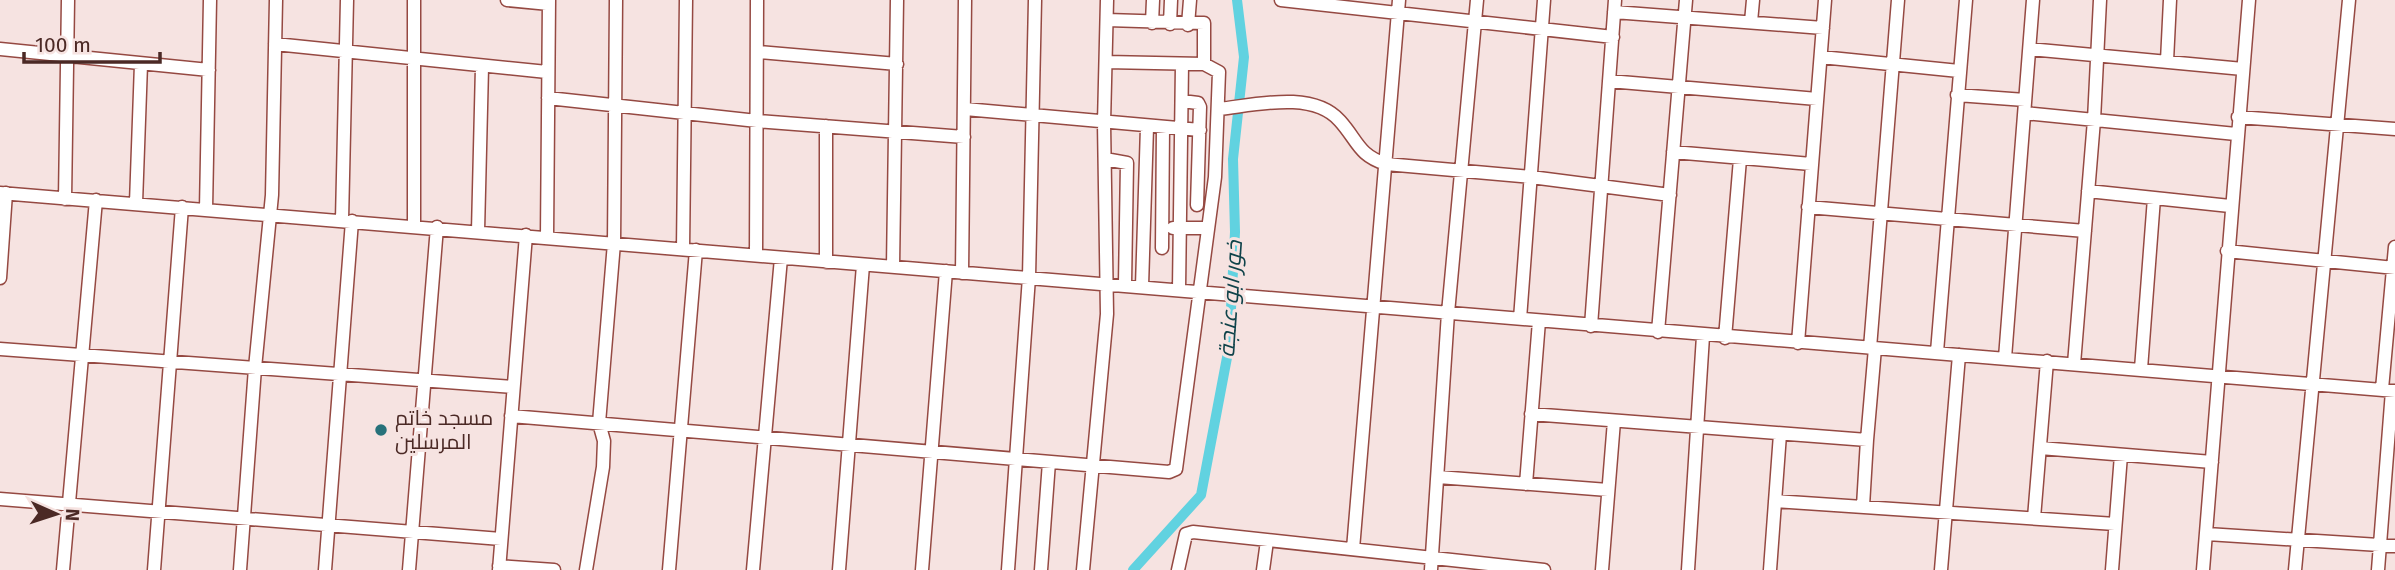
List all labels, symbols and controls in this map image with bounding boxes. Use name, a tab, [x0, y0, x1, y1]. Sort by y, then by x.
scale bar	[24, 21, 161, 65]
text: 100 m	[35, 32, 91, 58]
water label: خور ابو عنجة	[1212, 238, 1248, 358]
place label: مسجد خاتم المرسلين	[395, 405, 493, 455]
marker: مسجد خاتم المرسلين	[373, 422, 389, 438]
north arrow	[21, 479, 91, 549]
text: N	[61, 508, 84, 522]

